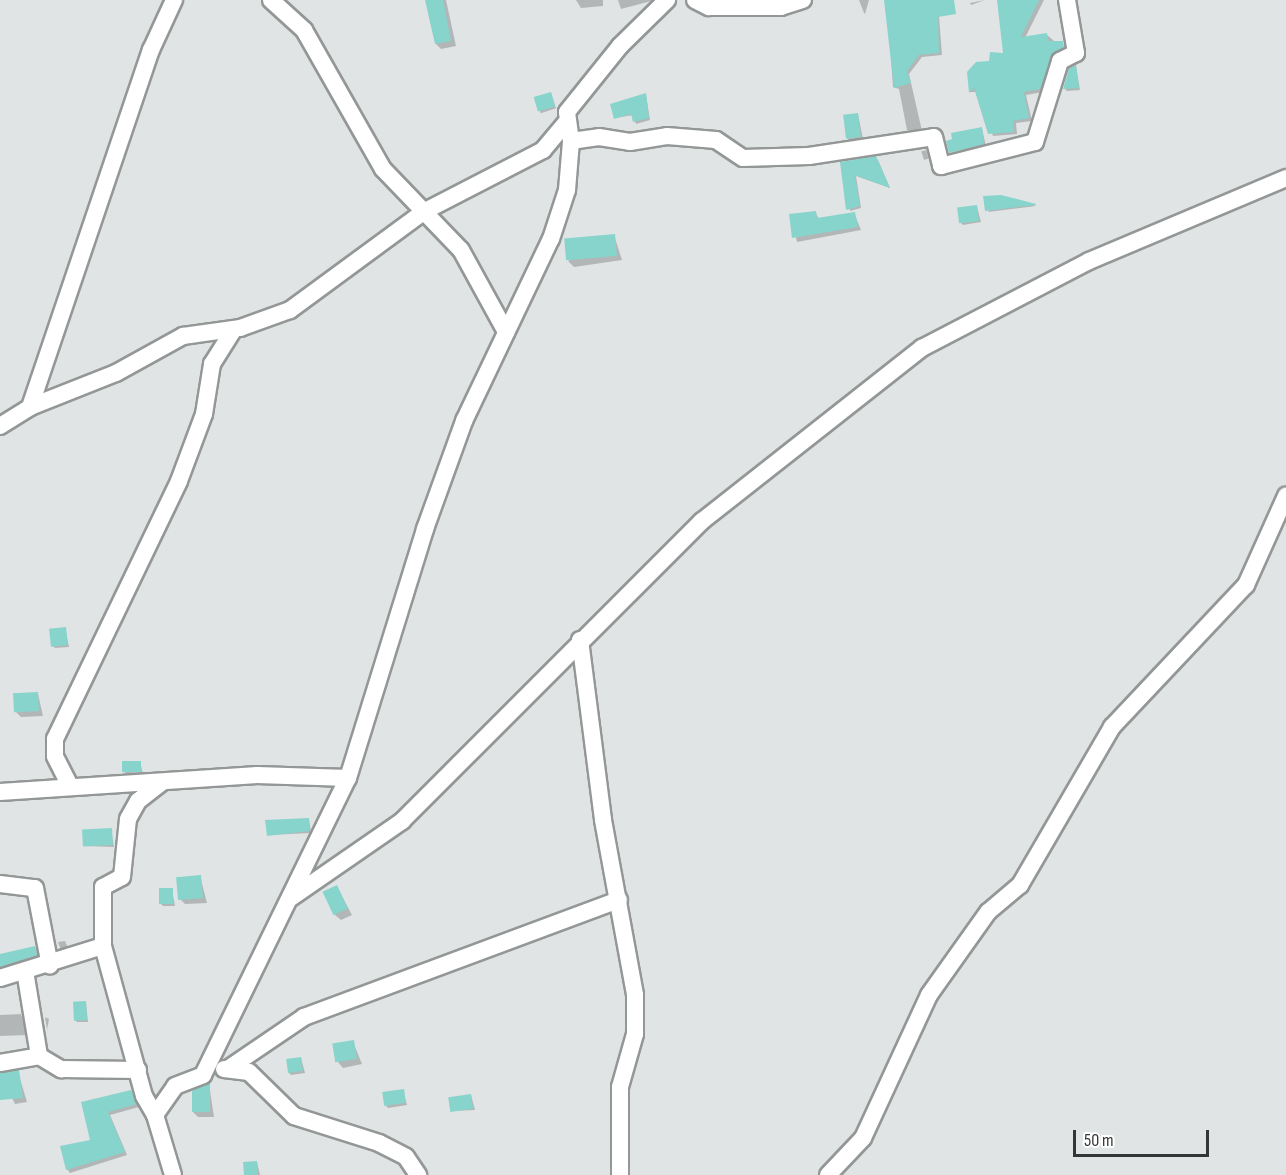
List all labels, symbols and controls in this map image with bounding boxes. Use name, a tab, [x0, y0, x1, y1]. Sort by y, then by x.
scale bar	[1076, 1118, 1212, 1156]
text: 50 m	[1084, 1130, 1114, 1151]

